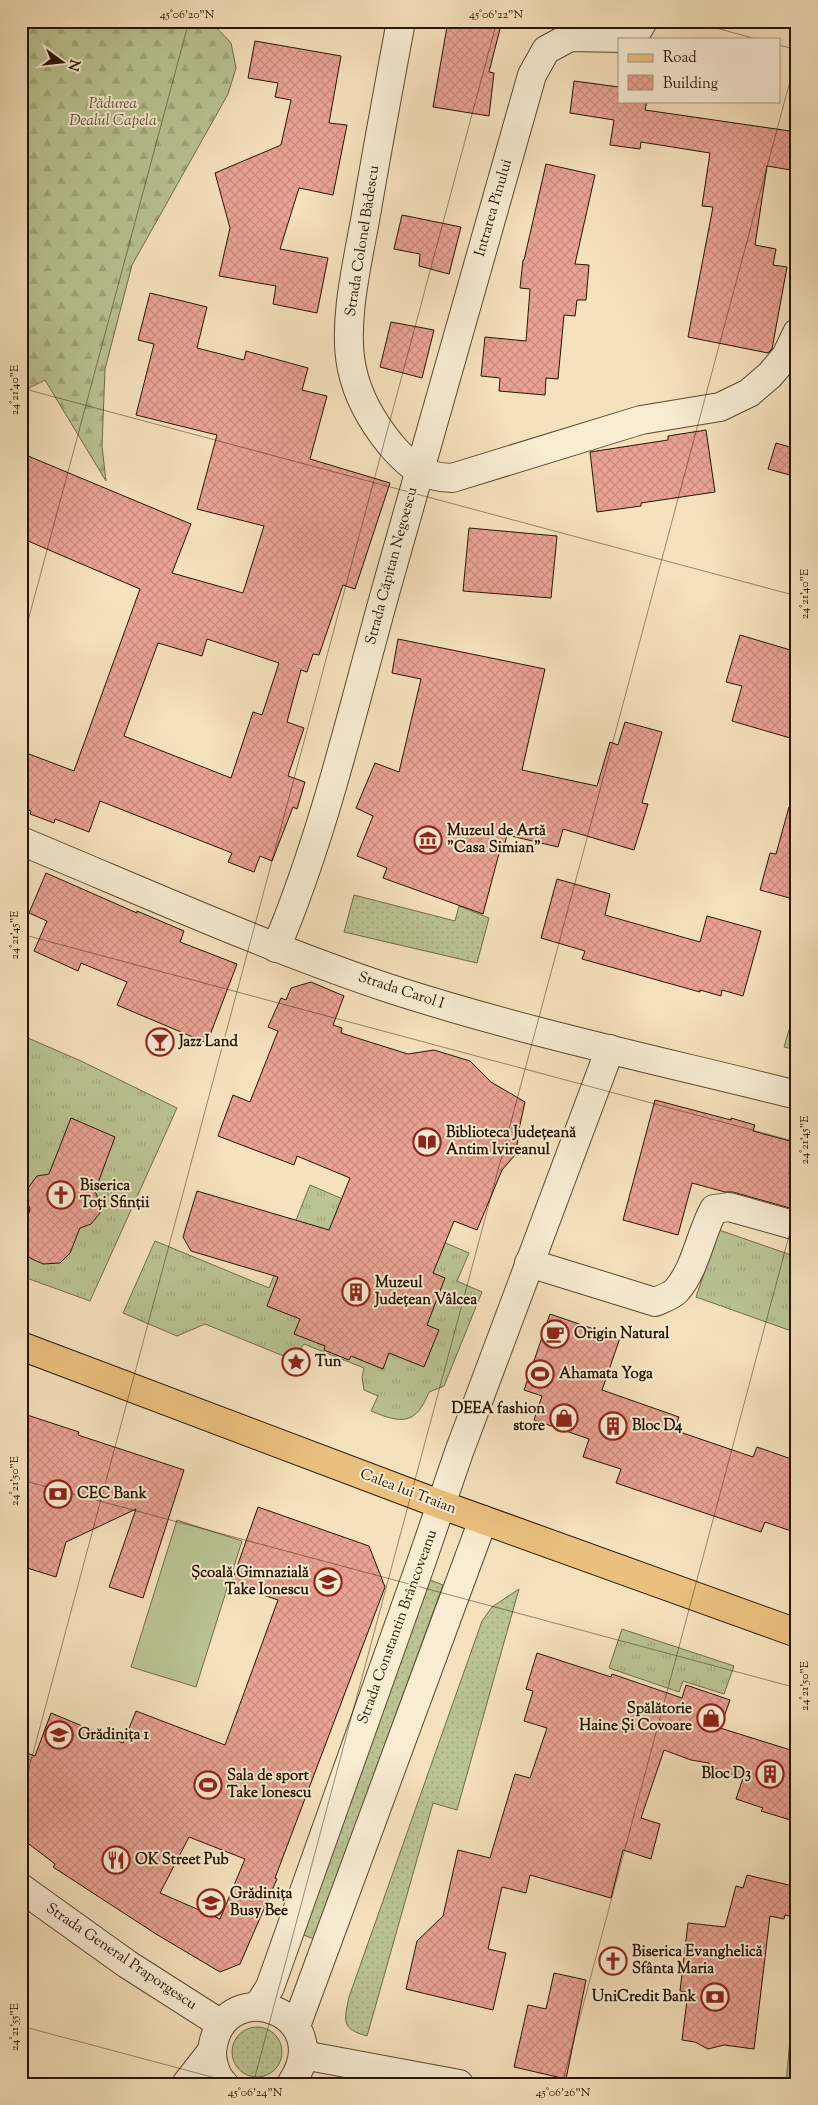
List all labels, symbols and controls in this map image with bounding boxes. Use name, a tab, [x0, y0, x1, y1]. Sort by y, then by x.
text: 45°06'20"N	[160, 6, 215, 24]
text: 45°06'22"N	[469, 6, 523, 24]
north arrow	[38, 38, 88, 88]
legend	[618, 38, 780, 102]
text: Road	[663, 48, 697, 69]
text: N	[62, 57, 84, 73]
text: Building	[663, 74, 718, 95]
park label: Pădurea Dealul Capela	[69, 94, 157, 132]
street label: Intrarea Pinului	[470, 157, 518, 259]
street label: Strada Colonel Bădescu	[341, 164, 385, 318]
text: 24°21'40"E	[6, 364, 24, 415]
street label: Strada Căpitan Negoescu	[361, 484, 423, 647]
text: 24°21'40"E	[796, 568, 814, 619]
place label: Muzeul de Artă "Casa Simian"	[447, 821, 546, 859]
museum icon: Muzeul de Artă "Casa Simian"	[413, 825, 443, 855]
text: 24°21'45"E	[6, 910, 24, 959]
street label: Strada Carol I	[355, 967, 447, 1015]
bar icon: Jazz Land	[145, 1027, 175, 1057]
place label: Jazz Land	[178, 1032, 238, 1053]
text: 24°21'45"E	[796, 1115, 814, 1164]
place label: Biblioteca Județeană Antim Ivireanul	[446, 1123, 576, 1161]
library icon: Biblioteca Județeană Antim Ivireanul	[412, 1127, 442, 1157]
place label: Biserica Toți Sfinții	[80, 1176, 150, 1214]
church icon: Biserica Toți Sfinții	[46, 1180, 76, 1210]
place label: Muzeul Județean Vâlcea	[374, 1273, 477, 1311]
building icon: Muzeul Județean Vâlcea	[341, 1277, 371, 1307]
cafe icon: Origin Natural	[540, 1319, 570, 1349]
place label: Origin Natural	[574, 1324, 670, 1345]
place icon: Tun	[281, 1347, 311, 1377]
place label: Tun	[315, 1352, 342, 1373]
sports icon: Ahamata Yoga	[525, 1359, 555, 1389]
place label: Ahamata Yoga	[559, 1364, 653, 1385]
place label: DEEA fashion store	[452, 1399, 545, 1437]
shop icon: DEEA fashion store	[549, 1403, 579, 1433]
building icon: Bloc D4	[598, 1411, 628, 1441]
place label: Bloc D4	[632, 1416, 683, 1437]
text: 24°21'50"E	[6, 1455, 24, 1506]
street label: Calea lui Traian	[357, 1464, 459, 1520]
bank icon: CEC Bank	[43, 1479, 73, 1509]
place label: CEC Bank	[77, 1484, 148, 1505]
street label: Strada Constantin Brâncoveanu	[353, 1526, 443, 1727]
place label: Școală Gimnazială Take Ionescu	[191, 1563, 309, 1601]
school or university icon: Școală Gimnazială Take Ionescu	[313, 1567, 343, 1597]
text: 24°21'50"E	[796, 1660, 814, 1711]
place label: Spălătorie Haine Și Covoare	[579, 1699, 692, 1737]
shop icon: Spălătorie Haine Și Covoare	[696, 1703, 726, 1733]
school or university icon: Grădinița 1	[44, 1720, 74, 1750]
place label: Grădinița 1	[78, 1725, 150, 1746]
building icon: Bloc D3	[755, 1759, 785, 1789]
place label: Bloc D3	[701, 1764, 751, 1785]
place label: Sala de sport Take Ionescu	[227, 1766, 312, 1804]
sports icon: Sala de sport Take Ionescu	[193, 1770, 223, 1800]
restaurant icon: OK Street Pub	[101, 1845, 131, 1875]
place label: OK Street Pub	[135, 1850, 229, 1871]
place label: Grădinița Busy Bee	[230, 1884, 293, 1922]
school or university icon: Grădinița Busy Bee	[196, 1888, 226, 1918]
street label: Strada General Praporgescu	[41, 1898, 201, 2016]
place label: Biserica Evanghelică Sfânta Maria	[632, 1942, 763, 1980]
church icon: Biserica Evanghelică Sfânta Maria	[598, 1946, 628, 1976]
bank icon: UniCredit Bank	[700, 1982, 730, 2012]
place label: UniCredit Bank	[592, 1987, 697, 2008]
text: 24°21'55"E	[6, 2002, 24, 2051]
text: 45°06'24"N	[228, 2084, 283, 2102]
text: 45°06'26"N	[536, 2084, 591, 2102]

